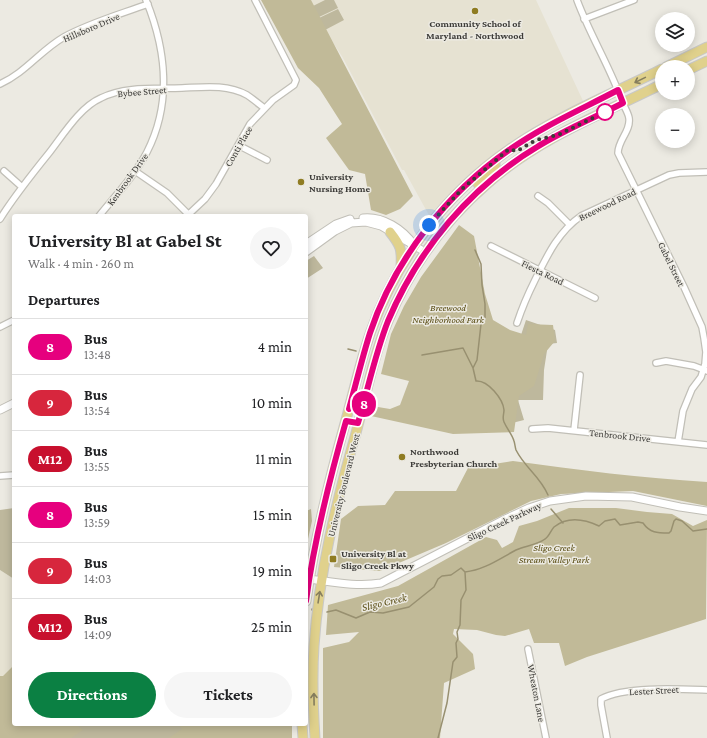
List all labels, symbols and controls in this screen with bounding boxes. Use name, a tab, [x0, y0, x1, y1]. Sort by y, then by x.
marker: Community School of Maryland - Northwood	[470, 6, 480, 16]
street label: Hillsboro Drive	[61, 10, 122, 44]
map controls	[655, 12, 695, 148]
button: layers	[655, 12, 695, 52]
place label: Community School of Maryland - Northwood	[426, 18, 525, 41]
button: +	[655, 60, 695, 100]
one-way arrow	[635, 77, 647, 84]
street label: Bybee Street	[117, 84, 168, 99]
unlabelled marker	[596, 103, 614, 121]
button: −	[655, 108, 695, 148]
street label: Conti Place	[222, 124, 255, 168]
street label: Kenbrook Drive	[105, 150, 150, 208]
place label: University Nursing Home	[309, 171, 371, 194]
marker: University Nursing Home	[296, 177, 306, 187]
street label: Breewood Road	[577, 186, 638, 223]
your location	[419, 215, 439, 235]
button: heart	[250, 227, 292, 269]
text: University Bl at Gabel St	[28, 230, 222, 251]
street label: Gabel Street	[656, 240, 687, 289]
text: Walk · 4 min · 260 m	[28, 256, 134, 271]
street label: Fiesta Road	[520, 257, 566, 288]
text: Departures	[28, 292, 100, 308]
park label: Breewood Neighborhood Park	[412, 302, 484, 325]
text: Bus	[84, 331, 107, 347]
text: 8	[46, 339, 54, 355]
text: 4 min	[257, 339, 292, 355]
text: 13:48	[84, 347, 111, 362]
text: Bus	[84, 387, 107, 403]
line badge: 8	[351, 391, 377, 417]
text: 9	[46, 395, 54, 411]
text: 10 min	[252, 395, 292, 411]
text: 8	[360, 396, 368, 412]
text: 13:54	[84, 403, 110, 418]
street label: Tenbrook Drive	[589, 427, 652, 444]
street label: University Boulevard West	[325, 432, 362, 538]
text: Bus	[84, 443, 107, 459]
place label: Northwood Presbyterian Church	[410, 446, 498, 469]
text: M12	[38, 451, 62, 467]
text: 11 min	[255, 451, 292, 467]
marker: Northwood Presbyterian Church	[397, 452, 407, 462]
text: 13:55	[84, 459, 110, 474]
text: Bus	[84, 499, 107, 515]
street label: Sligo Creek Parkway	[465, 499, 543, 543]
text: 8	[46, 507, 54, 523]
text: 15 min	[253, 507, 292, 523]
text: 13:59	[84, 515, 110, 530]
park label: Sligo Creek Stream Valley Park	[519, 542, 590, 565]
place label: University Bl at Sligo Creek Pkwy	[341, 548, 414, 571]
marker: University Bl at Sligo Creek Pkwy	[328, 554, 338, 564]
text: Bus	[84, 555, 107, 571]
text: 9	[46, 563, 54, 579]
text: 19 min	[253, 563, 292, 579]
text: 14:03	[84, 571, 111, 586]
one-way arrow	[315, 590, 323, 603]
water label: Sligo Creek	[360, 591, 409, 614]
text: Bus	[84, 611, 107, 627]
text: M12	[38, 619, 62, 635]
text: 25 min	[251, 619, 292, 635]
text: 14:09	[84, 627, 112, 642]
street label: Wheaton Lane	[526, 663, 548, 723]
button: Directions	[28, 672, 156, 718]
button: Tickets	[164, 672, 292, 718]
street label: Lester Street	[629, 684, 680, 697]
one-way arrow	[310, 693, 318, 706]

